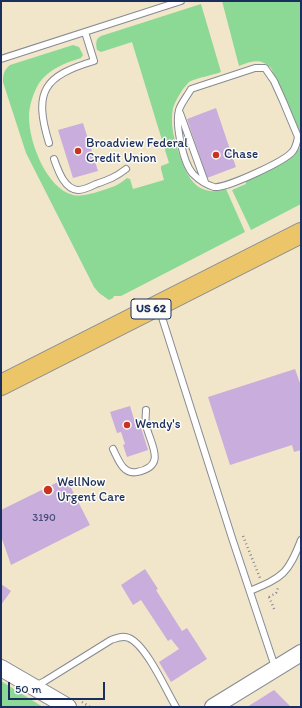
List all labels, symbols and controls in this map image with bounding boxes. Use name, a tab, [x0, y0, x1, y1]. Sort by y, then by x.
place label: Broadview Federal Credit Union	[86, 136, 188, 167]
marker: Broadview Federal Credit Union	[73, 146, 83, 156]
place label: Chase	[224, 147, 258, 163]
marker: Chase	[211, 150, 221, 160]
road number: US 62	[131, 299, 171, 319]
place label: Wendy's	[135, 417, 181, 433]
marker: Wendy's	[122, 420, 132, 430]
place label: WellNow Urgent Care	[57, 475, 125, 506]
marker: WellNow Urgent Care	[42, 484, 54, 496]
house number: 3190	[32, 511, 56, 525]
scale bar	[10, 674, 107, 700]
text: 50 m	[15, 682, 41, 696]

